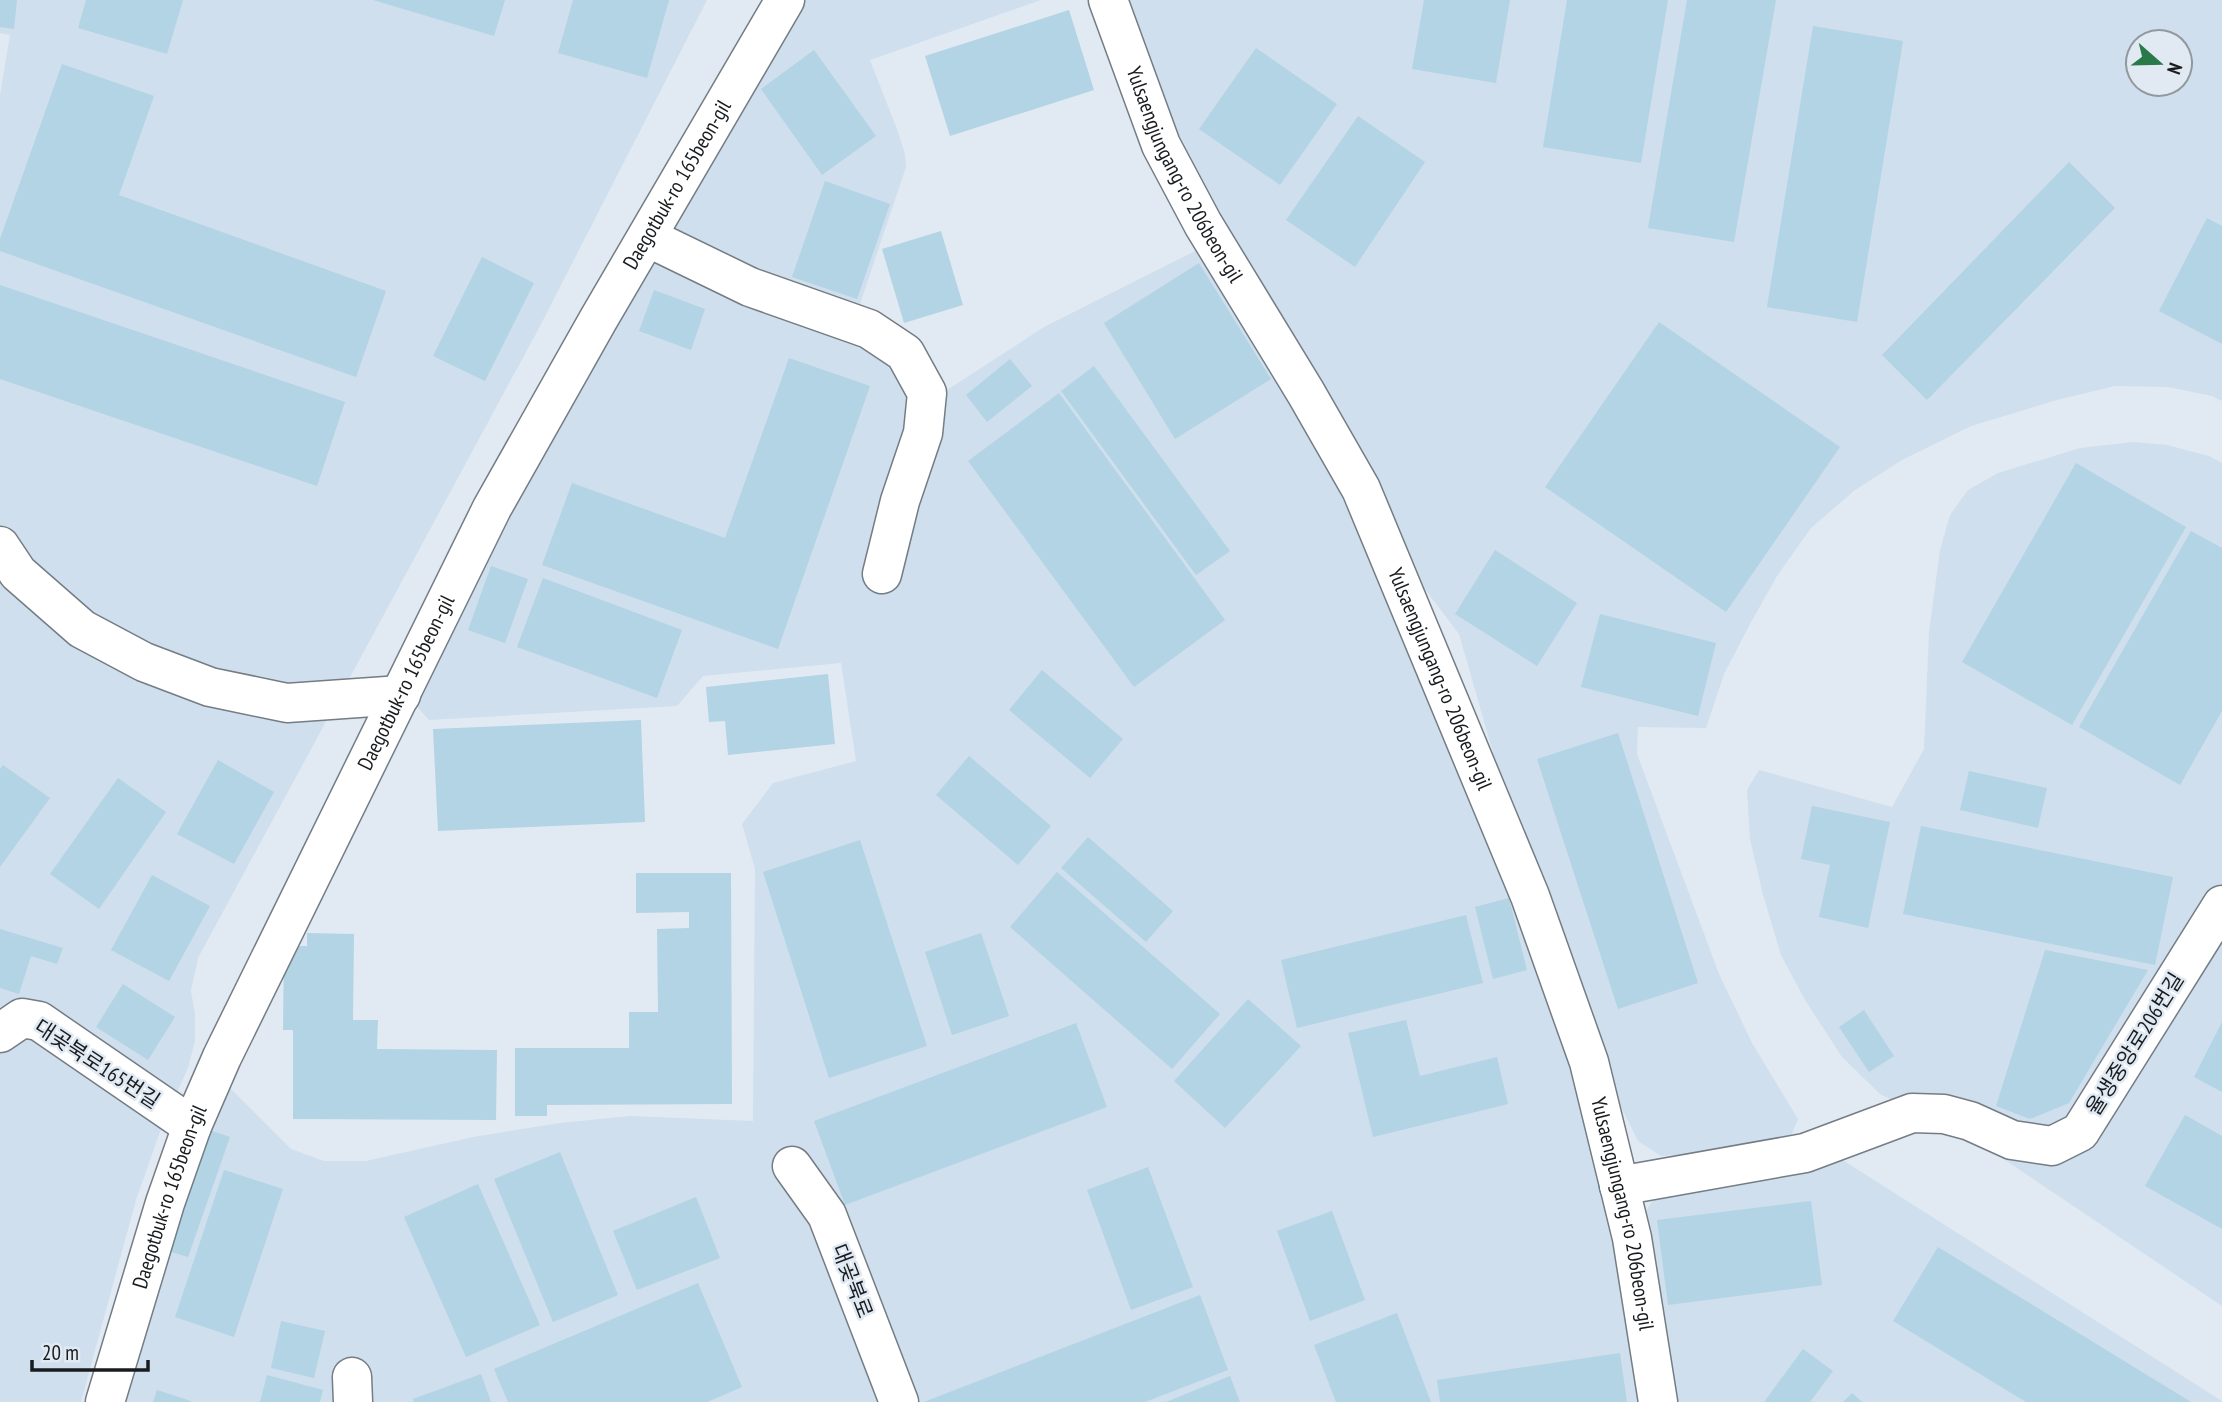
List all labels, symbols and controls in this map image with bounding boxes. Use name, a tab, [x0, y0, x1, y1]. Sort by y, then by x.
north arrow	[2124, 28, 2194, 98]
text: N	[2162, 60, 2188, 78]
street label: Yulsaengjungang-ro 206beon-gil	[1121, 63, 1249, 287]
street label: Daegotbuk-ro 165beon-gil	[617, 95, 737, 274]
street label: Yulsaengjungang-ro 206beon-gil	[1382, 564, 1498, 794]
street label: Daegotbuk-ro 165beon-gil	[351, 590, 460, 774]
street label: 율생중앙로206번길	[2080, 967, 2189, 1120]
street label: 대곶북로165번길	[29, 1013, 165, 1114]
street label: Yulsaengjungang-ro 206beon-gil	[1585, 1094, 1660, 1333]
street label: Daegotbuk-ro 165beon-gil	[126, 1101, 213, 1292]
street label: 대곶북로	[826, 1240, 879, 1322]
scale bar	[32, 1328, 147, 1372]
text: 20 m	[42, 1339, 79, 1366]

